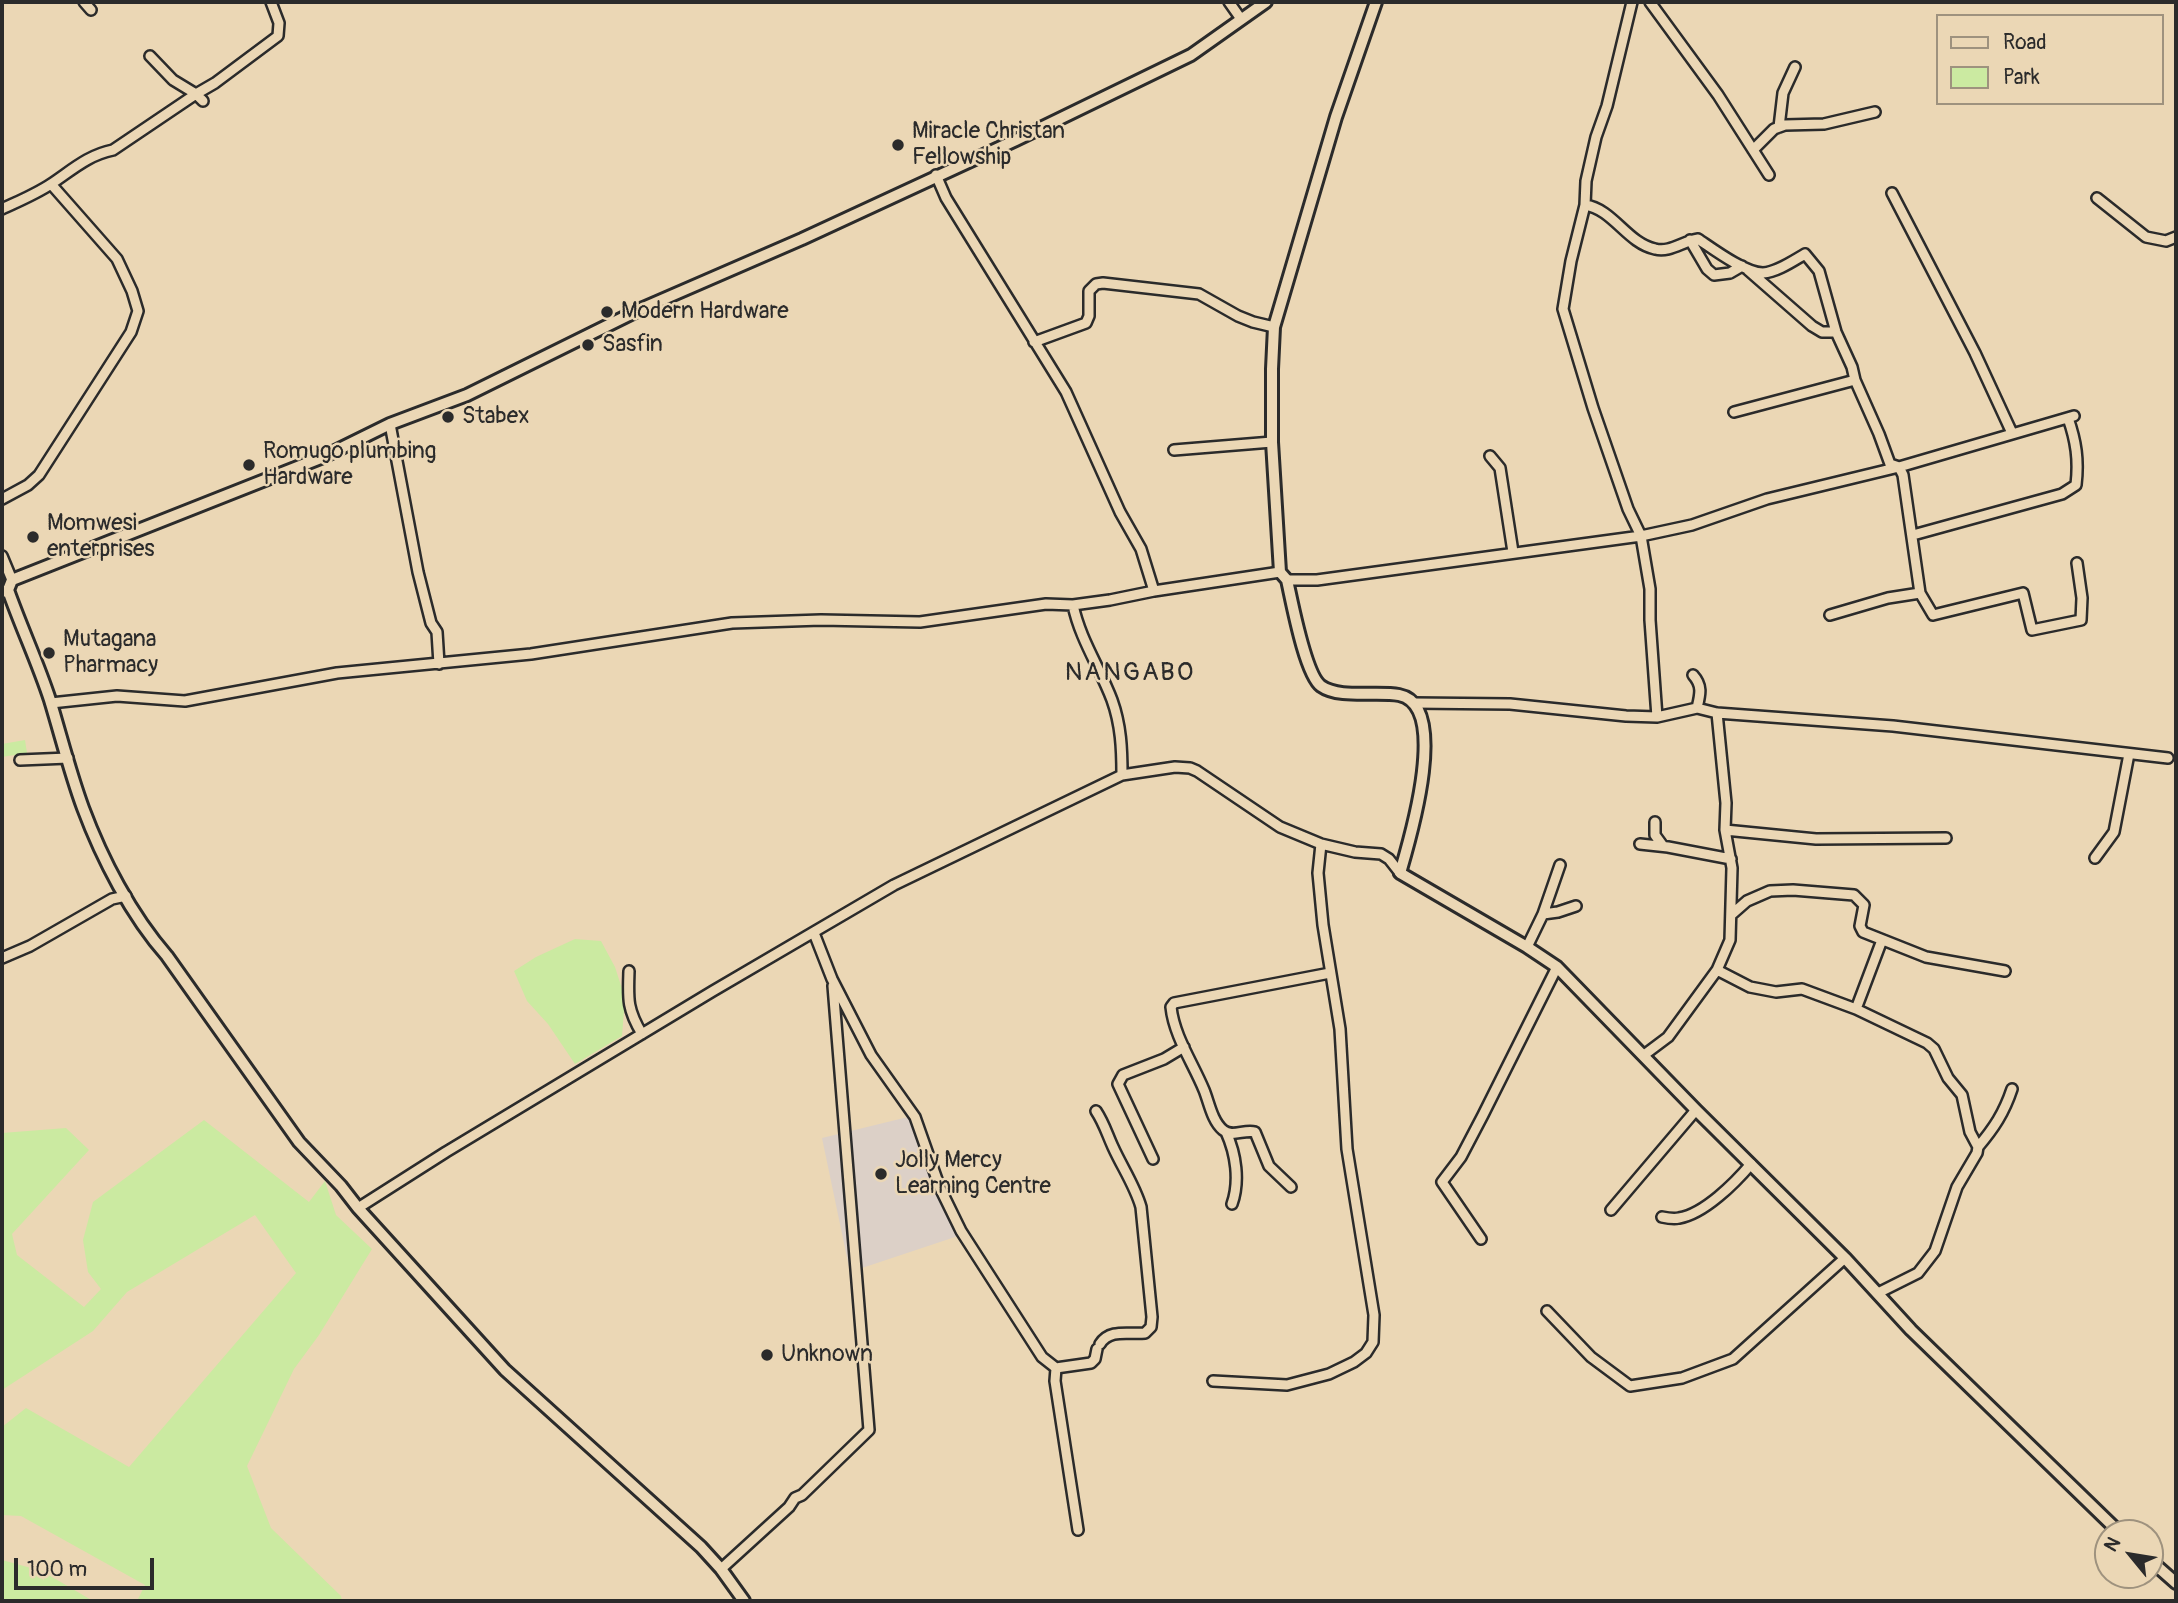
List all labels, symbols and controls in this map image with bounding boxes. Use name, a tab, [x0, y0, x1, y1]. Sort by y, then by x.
legend	[1937, 14, 2164, 105]
text: Road	[2003, 29, 2047, 56]
text: Park	[2003, 64, 2040, 91]
place label: Miracle Christan Fellowship	[912, 118, 1065, 172]
marker: Miracle Christan Fellowship	[890, 137, 906, 153]
place label: Modern Hardware	[621, 298, 789, 326]
marker: Modern Hardware	[599, 304, 615, 320]
place label: Sasfin	[602, 331, 663, 359]
marker: Sasfin	[580, 337, 596, 353]
place label: Stabex	[462, 403, 530, 431]
marker: Stabex	[440, 409, 456, 425]
place label: Romugo plumbing Hardware	[263, 438, 436, 492]
marker: Romugo plumbing Hardware	[241, 457, 257, 473]
place label: Momwesi enterprises	[47, 510, 155, 564]
marker: Momwesi enterprises	[25, 529, 41, 545]
place label: Mutagana Pharmacy	[63, 626, 158, 680]
marker: Mutagana Pharmacy	[41, 645, 57, 661]
district label: NANGABO	[1066, 657, 1194, 689]
place label: Jolly Mercy Learning Centre	[895, 1147, 1051, 1201]
marker: Jolly Mercy Learning Centre	[873, 1166, 889, 1182]
place label: Unknown	[781, 1341, 873, 1369]
marker: Unknown	[759, 1347, 775, 1363]
north arrow	[2094, 1519, 2164, 1589]
text: N	[2099, 1533, 2126, 1556]
scale bar	[18, 1544, 158, 1588]
text: 100 m	[27, 1556, 87, 1583]

